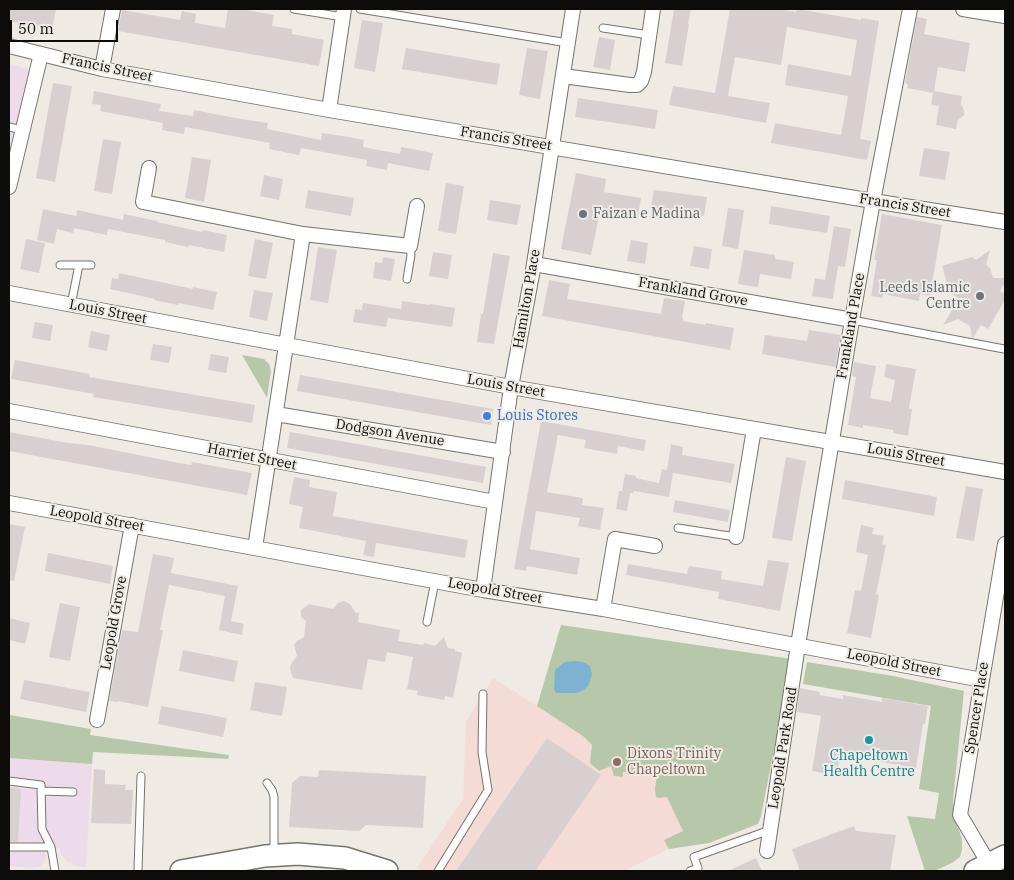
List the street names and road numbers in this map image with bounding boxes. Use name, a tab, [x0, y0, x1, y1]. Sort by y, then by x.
street label: Francis Street	[60, 50, 154, 86]
street label: Francis Street	[459, 123, 553, 155]
street label: Francis Street	[858, 190, 952, 222]
street label: Hamilton Place	[510, 248, 544, 350]
street label: Frankland Place	[833, 272, 869, 380]
street label: Frankland Grove	[637, 274, 749, 310]
street label: Louis Street	[68, 296, 148, 328]
street label: Louis Street	[466, 371, 546, 401]
street label: Dodgson Avenue	[334, 416, 446, 450]
street label: Harriet Street	[206, 440, 298, 474]
street label: Louis Street	[866, 440, 946, 470]
street label: Leopold Street	[48, 502, 146, 536]
street label: Leopold Street	[446, 574, 544, 608]
street label: Leopold Grove	[97, 575, 131, 671]
street label: Leopold Street	[845, 646, 943, 680]
street label: Spencer Place	[961, 661, 993, 755]
street label: Leopold Park Road	[765, 686, 801, 810]

